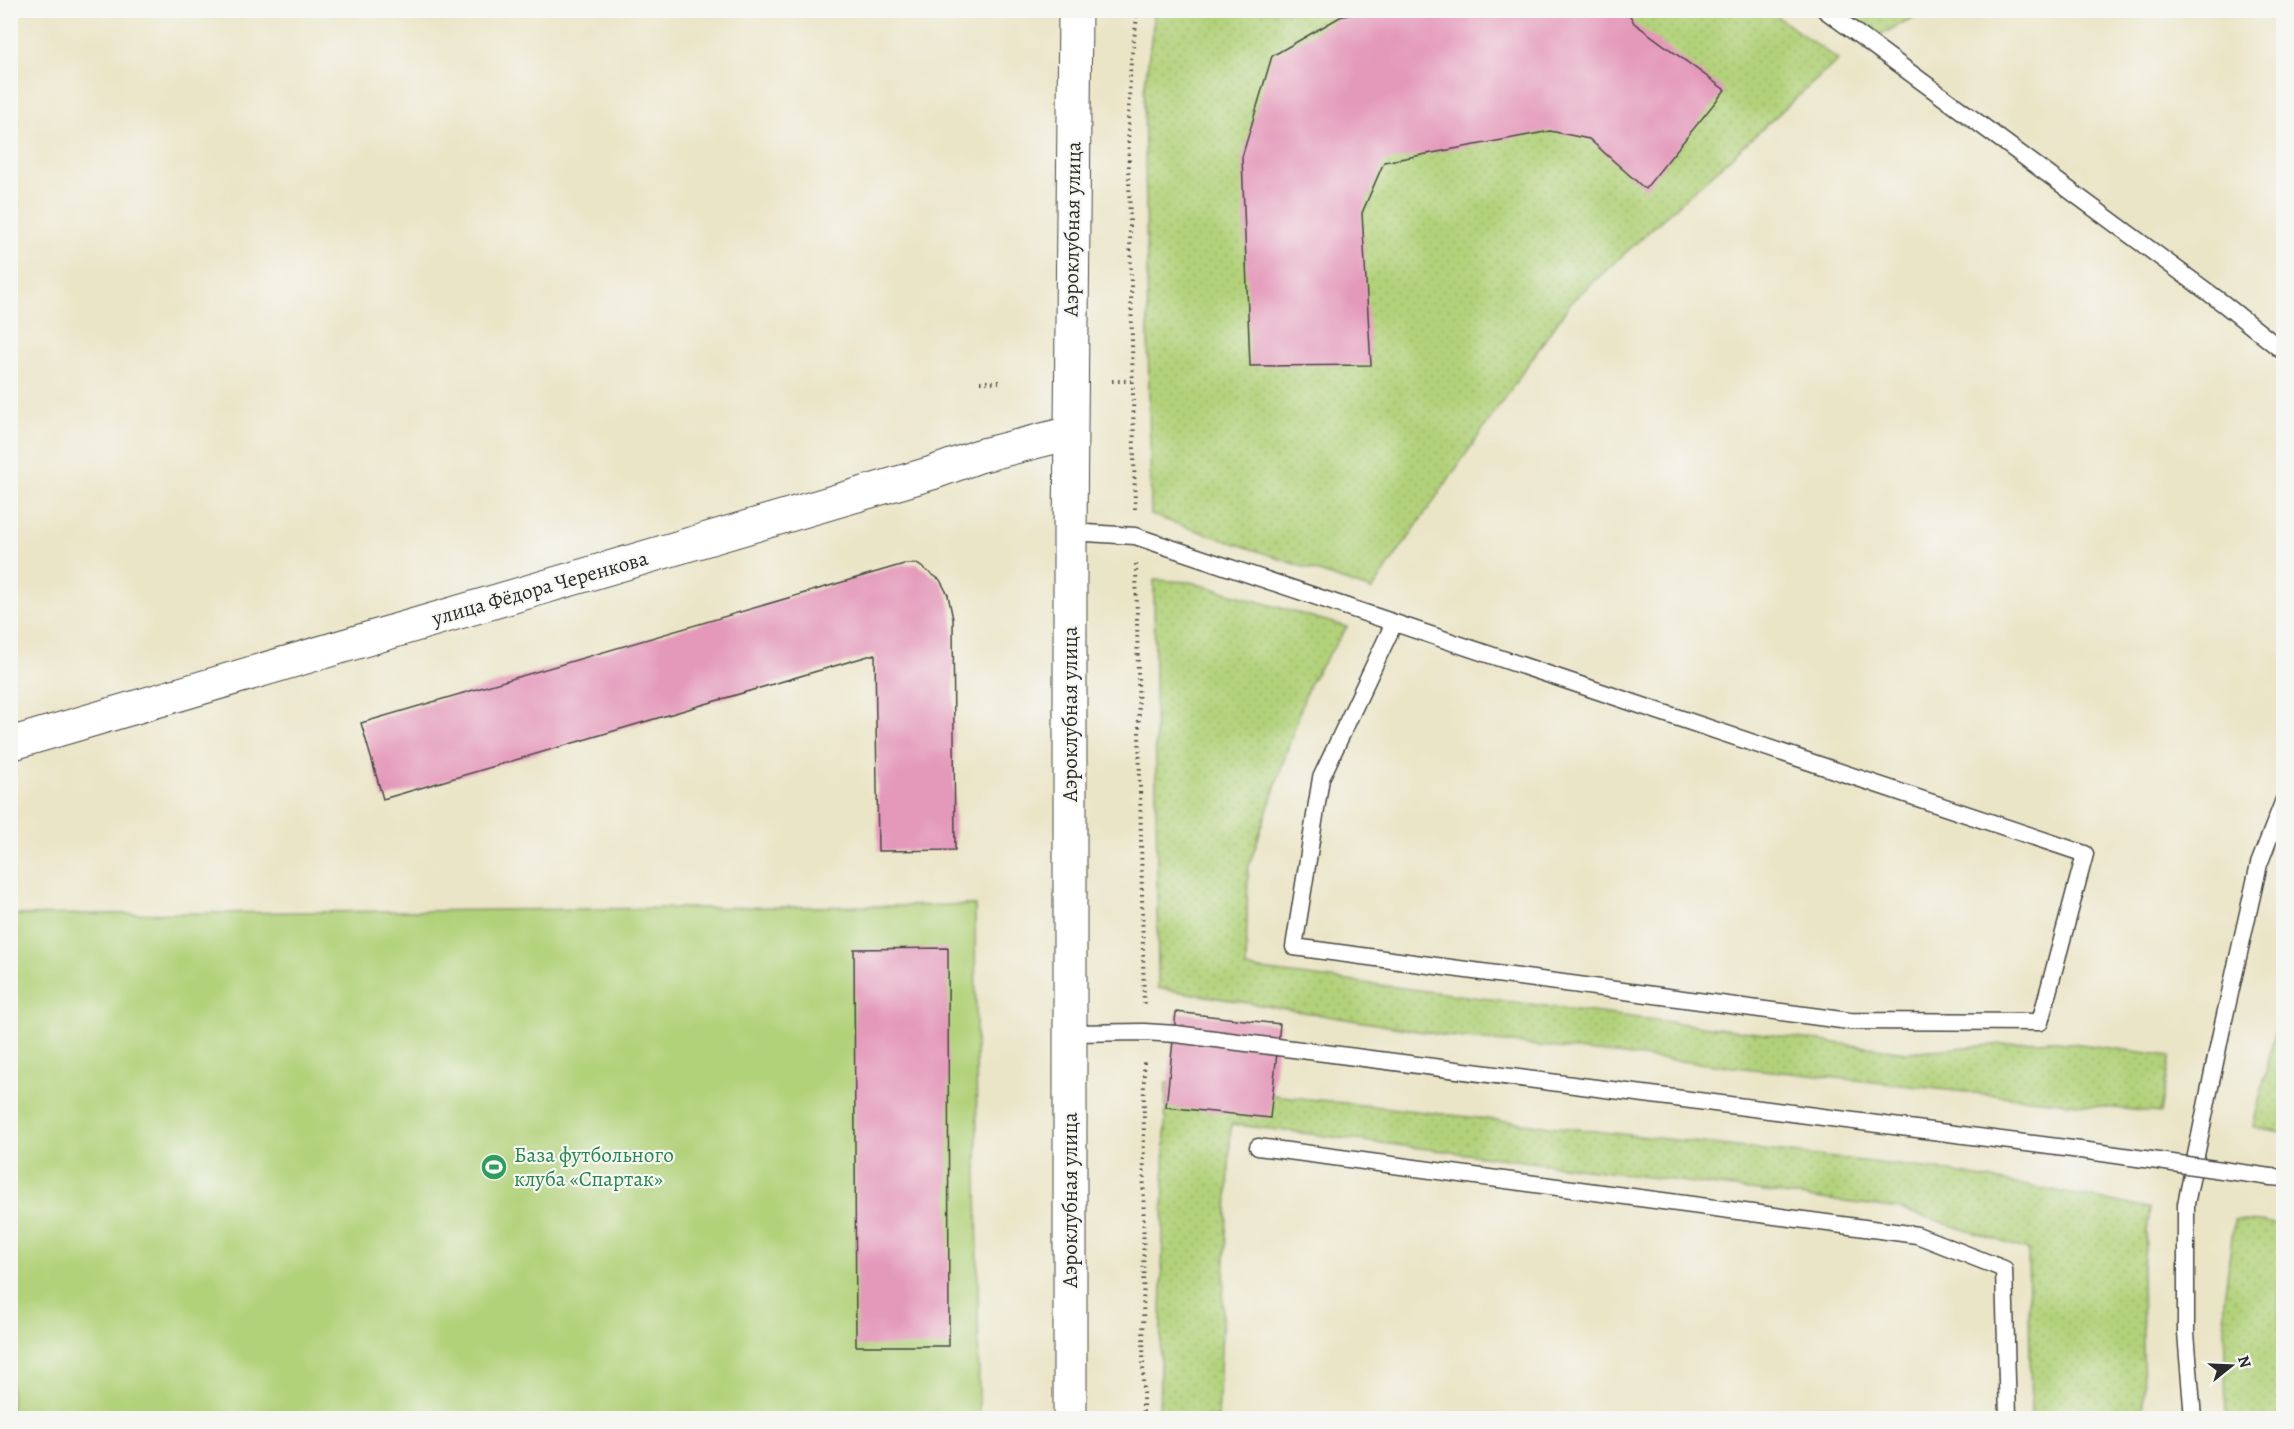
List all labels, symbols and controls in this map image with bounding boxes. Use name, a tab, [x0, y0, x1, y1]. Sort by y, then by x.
street label: Аэроклубная улица	[1056, 141, 1088, 318]
street label: улица Фёдора Черенкова	[428, 544, 651, 633]
street label: Аэроклубная улица	[1056, 626, 1084, 803]
street label: Аэроклубная улица	[1056, 1112, 1084, 1289]
place label: База футбольного клуба «Спартак»	[514, 1141, 674, 1193]
sports icon: База футбольного клуба «Спартак»	[479, 1152, 509, 1182]
north arrow	[2201, 1336, 2261, 1396]
text: N	[2232, 1353, 2257, 1371]

